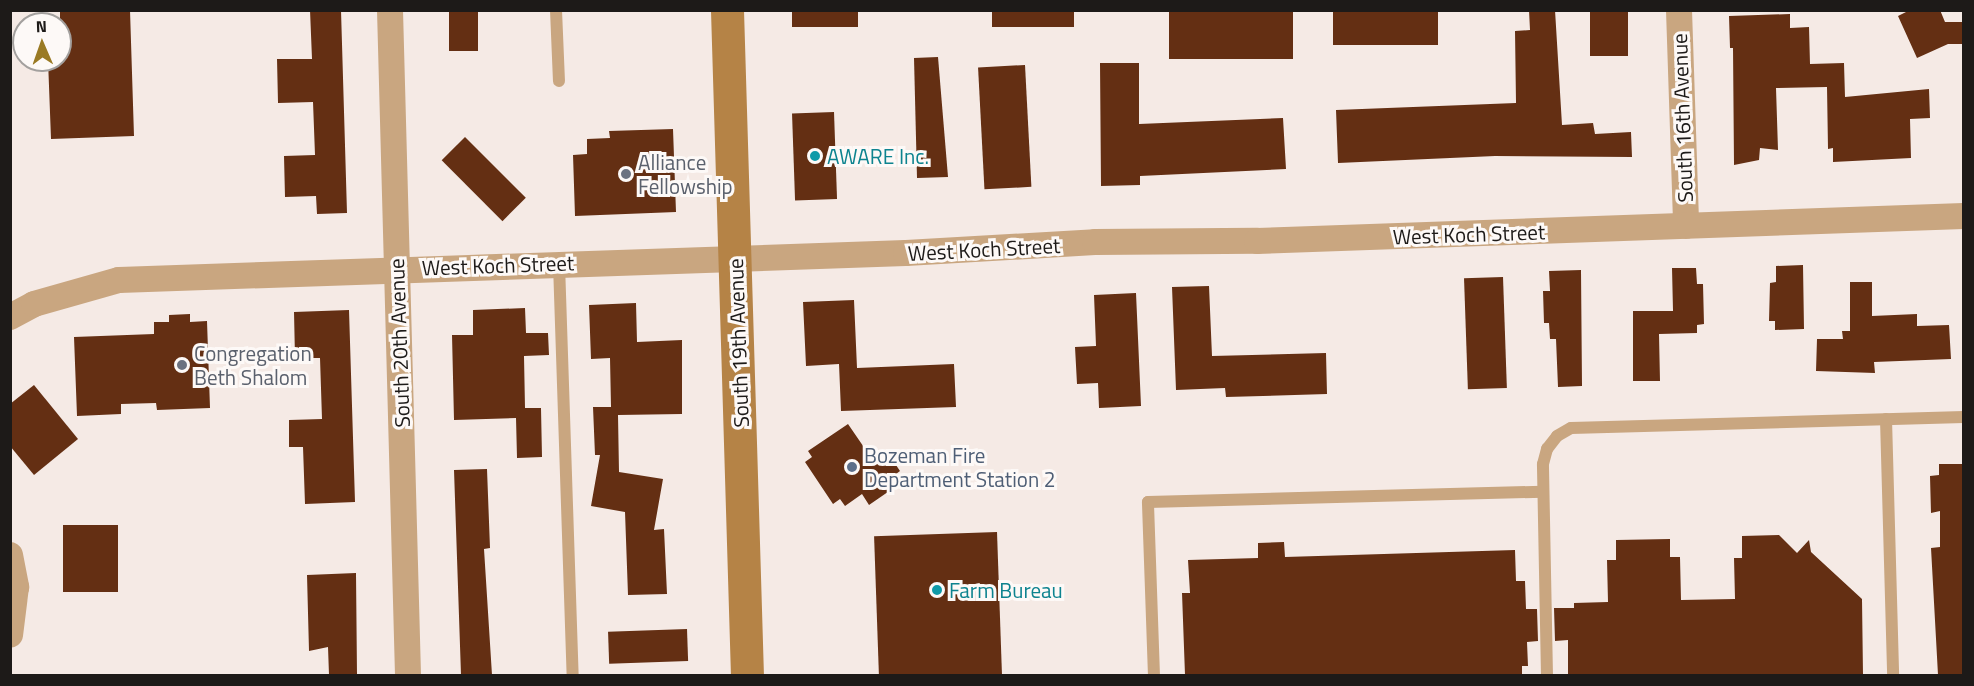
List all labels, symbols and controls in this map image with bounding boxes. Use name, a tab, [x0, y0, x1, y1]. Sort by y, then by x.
north arrow	[12, 12, 72, 72]
text: N	[35, 14, 47, 38]
street label: South 16th Avenue	[1666, 33, 1698, 203]
place label: AWARE Inc.	[827, 143, 929, 169]
place label: Alliance Fellowship	[638, 149, 733, 199]
marker: AWARE Inc.	[808, 149, 822, 163]
marker: Alliance Fellowship	[619, 167, 633, 181]
street label: West Koch Street	[1392, 219, 1546, 249]
street label: West Koch Street	[907, 232, 1061, 266]
street label: West Koch Street	[421, 250, 575, 280]
street label: South 20th Avenue	[383, 258, 415, 428]
street label: South 19th Avenue	[722, 258, 754, 428]
place label: Congregation Beth Shalom	[194, 340, 312, 390]
marker: Congregation Beth Shalom	[175, 358, 189, 372]
place label: Bozeman Fire Department Station 2	[864, 442, 1056, 492]
marker: Bozeman Fire Department Station 2	[845, 460, 859, 474]
place label: Farm Bureau	[949, 577, 1063, 603]
marker: Farm Bureau	[930, 583, 944, 597]

